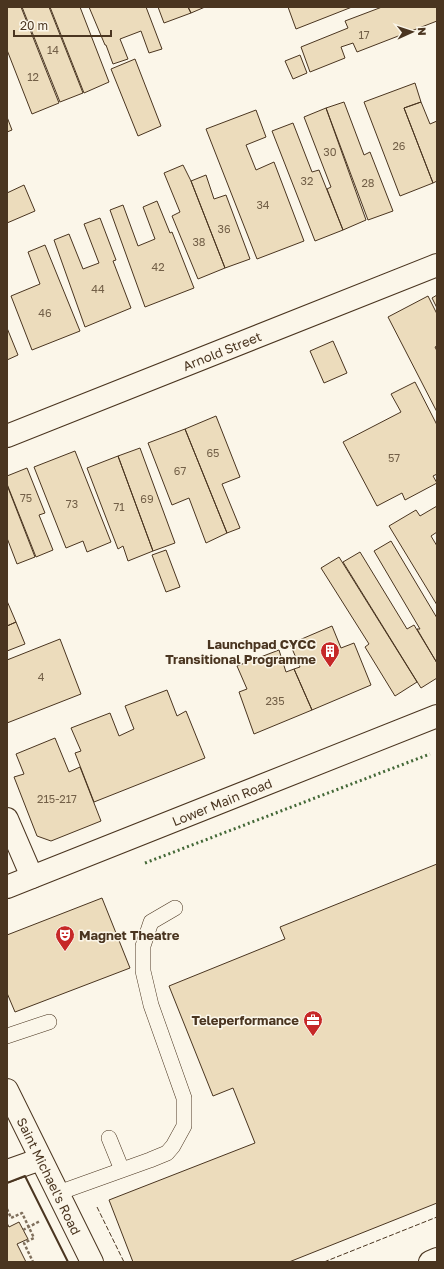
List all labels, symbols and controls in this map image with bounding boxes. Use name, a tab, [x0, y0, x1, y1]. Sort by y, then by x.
scale bar	[14, 12, 111, 38]
north arrow	[392, 12, 432, 52]
text: 20 m	[20, 18, 48, 33]
text: N	[416, 27, 429, 36]
house number: 17	[358, 28, 370, 41]
house number: 14	[47, 43, 59, 56]
house number: 12	[27, 70, 39, 83]
house number: 26	[392, 139, 406, 152]
house number: 30	[323, 145, 337, 158]
house number: 32	[301, 174, 313, 187]
house number: 28	[361, 176, 375, 189]
house number: 34	[256, 198, 270, 211]
house number: 36	[217, 222, 231, 235]
house number: 38	[192, 235, 206, 248]
house number: 42	[151, 260, 165, 273]
house number: 44	[91, 282, 105, 295]
house number: 46	[38, 306, 52, 319]
street label: Arnold Street	[180, 328, 264, 374]
house number: 65	[206, 446, 220, 459]
house number: 57	[388, 451, 400, 464]
house number: 67	[174, 464, 186, 477]
house number: 75	[20, 491, 32, 504]
house number: 69	[140, 492, 154, 505]
house number: 73	[66, 497, 78, 510]
house number: 71	[113, 500, 125, 513]
place label: Launchpad CYCC Transitional Programme	[165, 636, 316, 667]
building icon: Launchpad CYCC Transitional Programme	[319, 640, 341, 668]
house number: 4	[38, 670, 45, 683]
house number: 235	[265, 694, 285, 707]
street label: Lower Main Road	[170, 775, 274, 829]
house number: 215-217	[37, 792, 77, 805]
theatre icon: Magnet Theatre	[54, 924, 76, 952]
place label: Magnet Theatre	[79, 927, 180, 943]
office icon: Teleperformance	[302, 1009, 324, 1037]
place label: Teleperformance	[191, 1012, 299, 1028]
street label: Saint Michael's Road	[14, 1115, 84, 1237]

